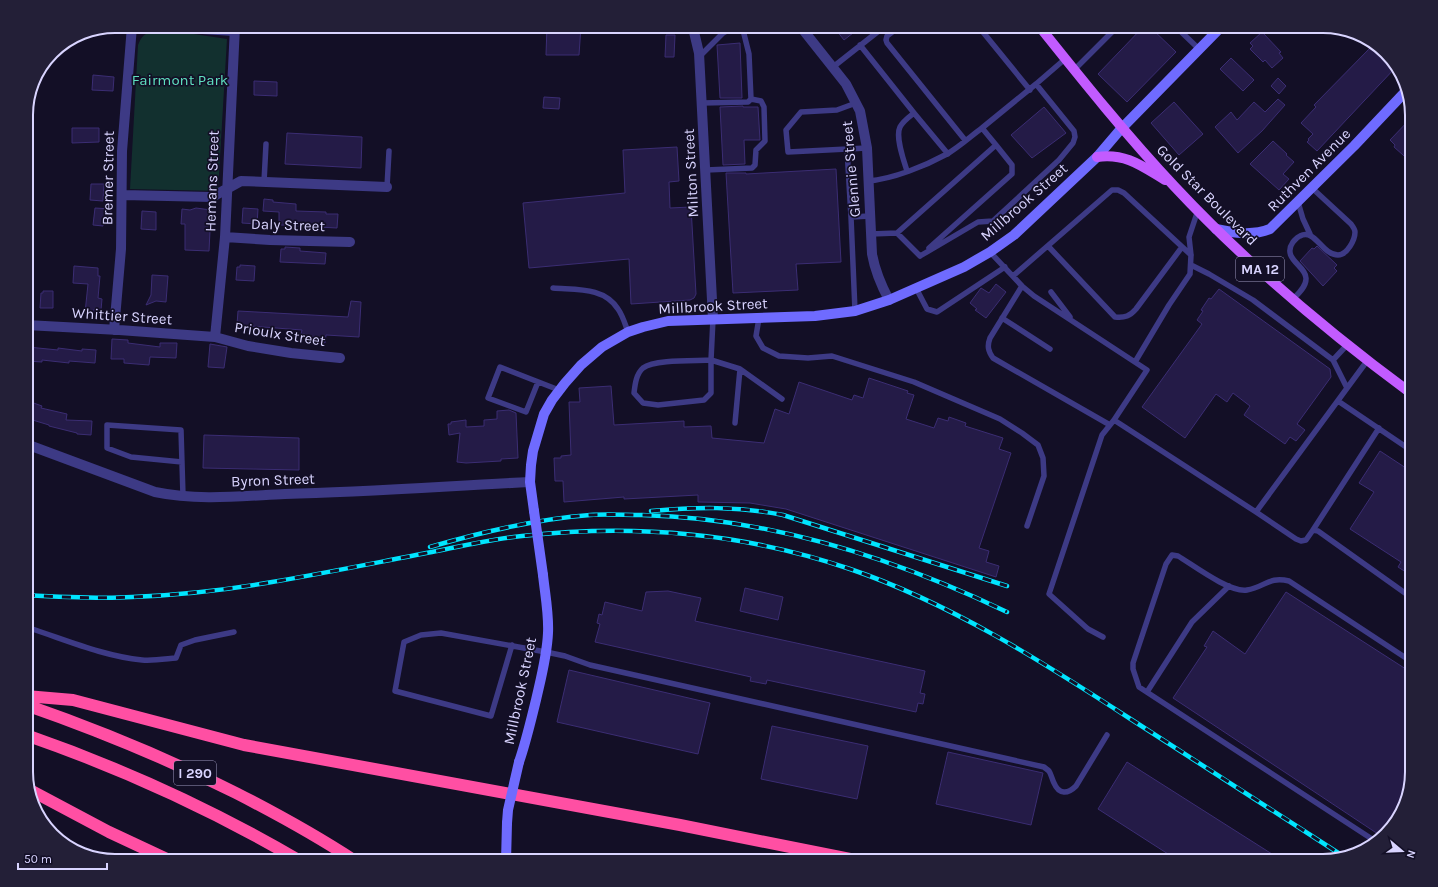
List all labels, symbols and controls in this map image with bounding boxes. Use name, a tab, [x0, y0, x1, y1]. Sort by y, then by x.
park label: Fairmont Park	[132, 71, 228, 89]
street label: Glennie Street	[838, 120, 864, 218]
street label: Ruthven Avenue	[1264, 125, 1354, 215]
street label: Milton Street	[680, 128, 702, 218]
street label: Bremer Street	[98, 130, 118, 225]
street label: Hemans Street	[201, 130, 223, 232]
street label: Gold Star Boulevard	[1153, 141, 1261, 249]
street label: Millbrook Street	[977, 159, 1071, 245]
street label: Daly Street	[251, 215, 326, 235]
road number: MA 12	[1236, 257, 1284, 281]
street label: Millbrook Street	[658, 294, 768, 318]
street label: Whittier Street	[71, 304, 173, 329]
street label: Prioulx Street	[233, 318, 327, 350]
street label: Byron Street	[231, 470, 316, 490]
street label: Millbrook Street	[500, 635, 540, 746]
road number: I 290	[174, 761, 216, 785]
north arrow	[1382, 831, 1422, 871]
scale bar	[18, 845, 107, 871]
text: N	[1404, 848, 1418, 860]
text: 50 m	[24, 852, 52, 866]

